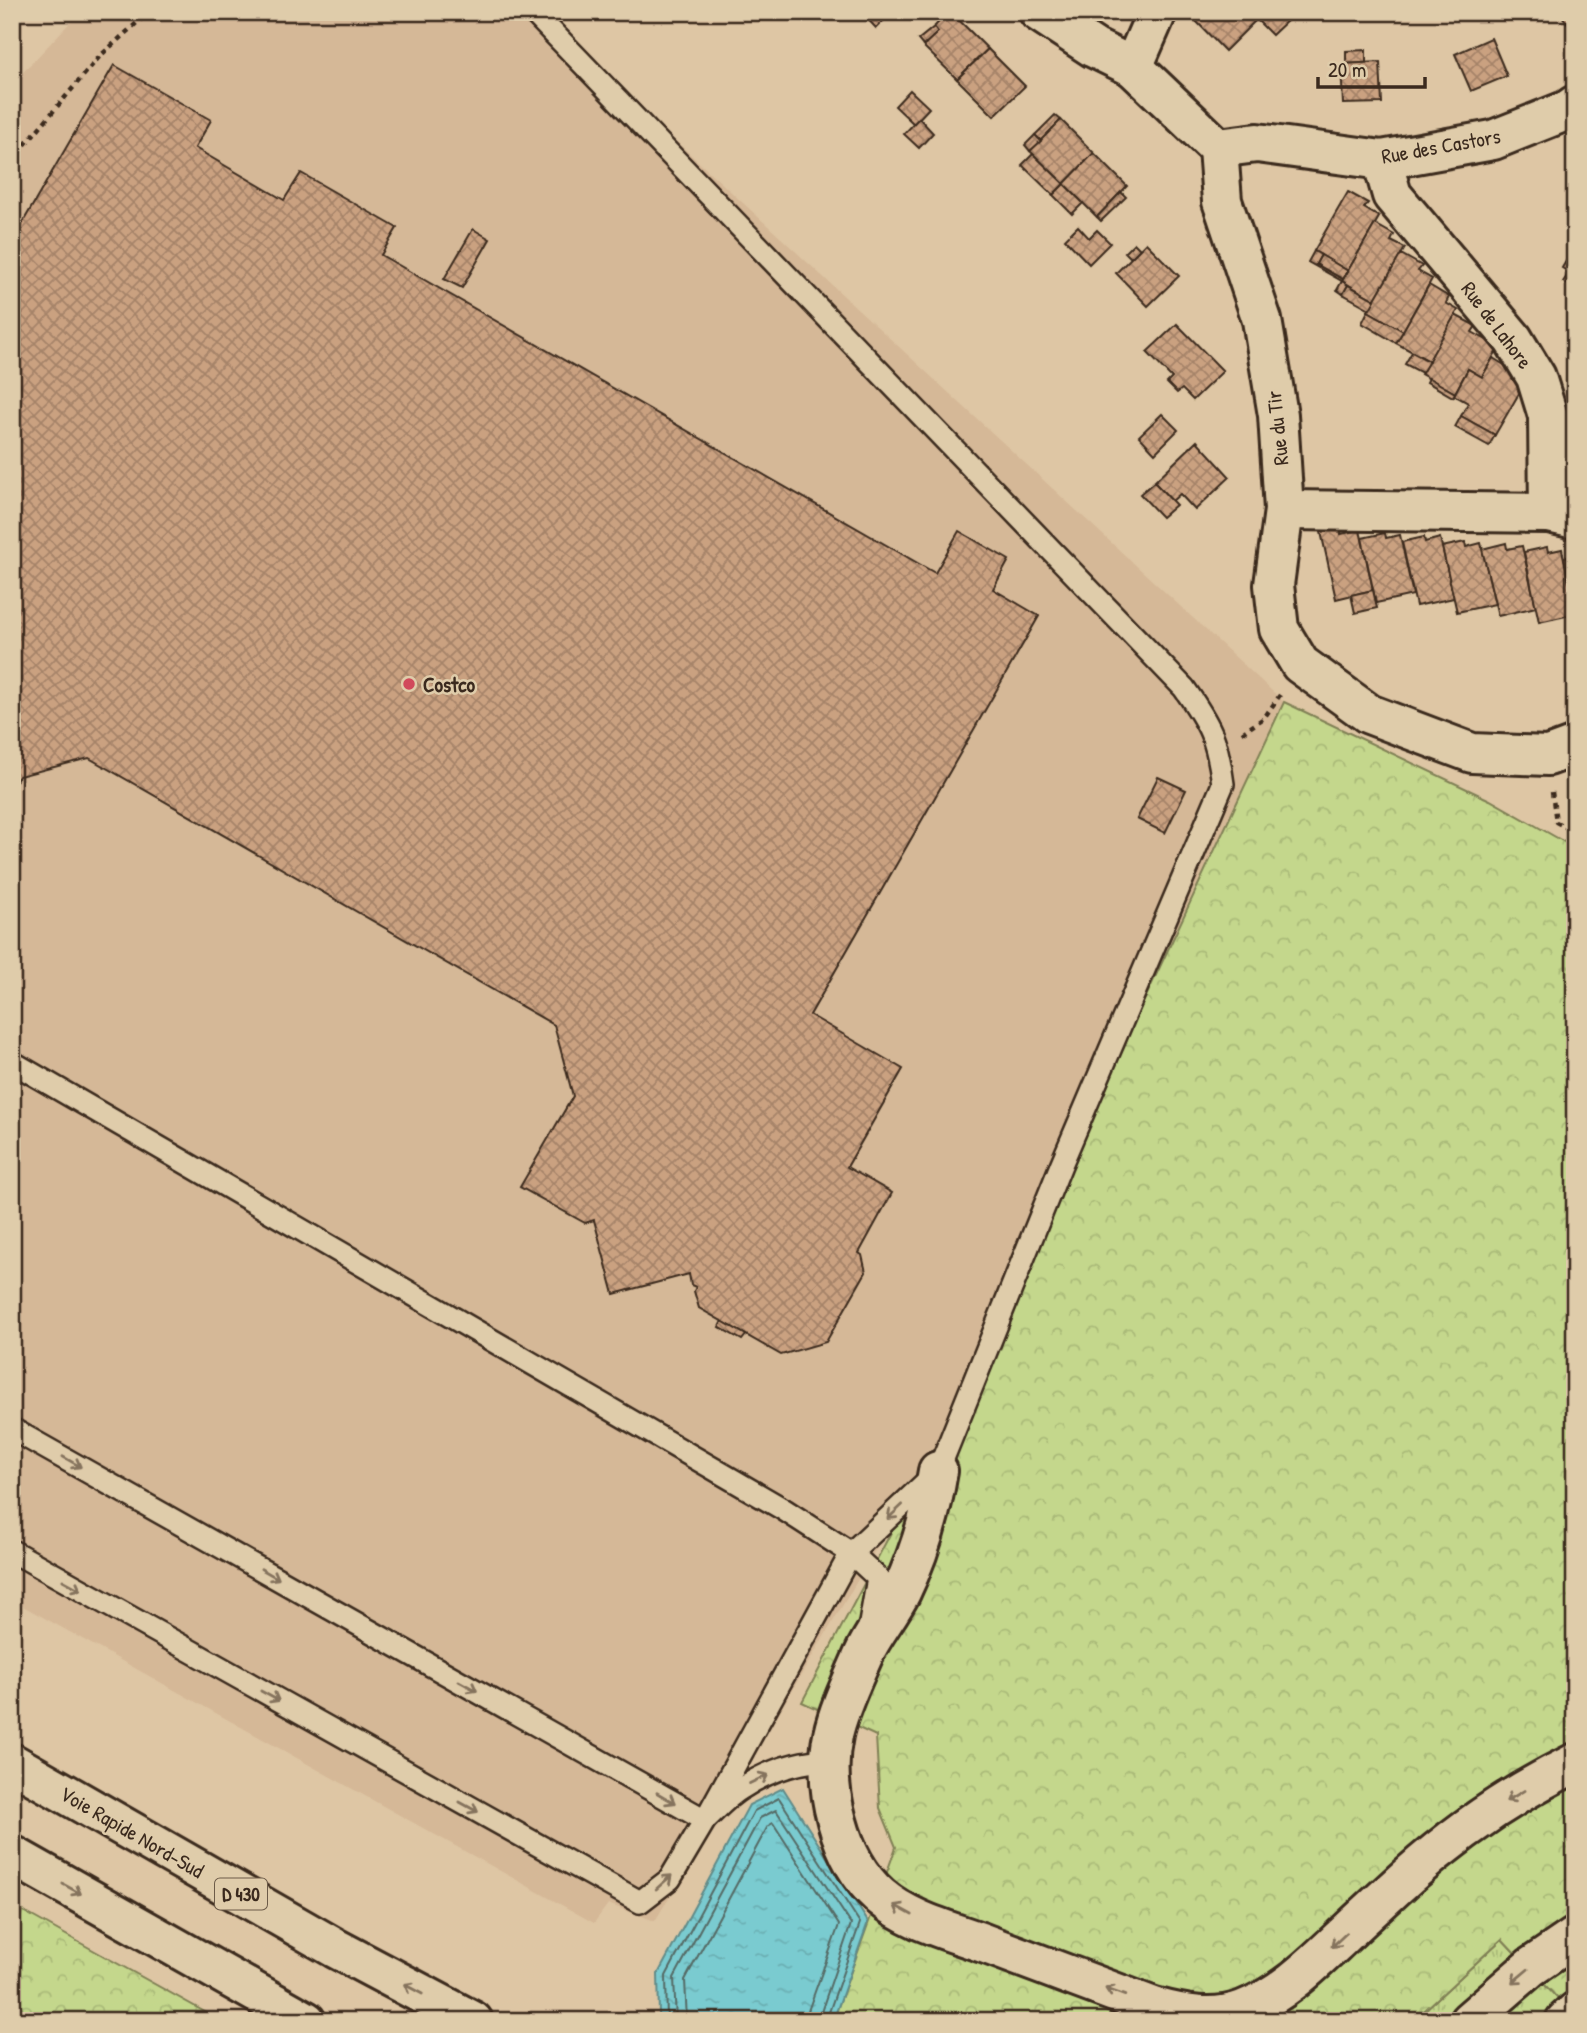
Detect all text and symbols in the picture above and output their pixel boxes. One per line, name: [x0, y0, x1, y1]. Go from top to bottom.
scale bar: [1318, 46, 1424, 90]
text: 20 m: [1328, 55, 1366, 84]
street label: Rue des Castors: [1379, 121, 1503, 171]
street label: Rue de Lahore: [1455, 275, 1539, 375]
street label: Rue du Tir: [1259, 389, 1295, 467]
place label: Costco: [423, 670, 475, 699]
marker: Costco: [401, 676, 417, 692]
one-way arrow: [61, 1455, 81, 1469]
one-way arrow: [886, 1504, 904, 1520]
one-way arrow: [259, 1567, 279, 1581]
one-way arrow: [61, 1578, 81, 1592]
one-way arrow: [457, 1679, 477, 1693]
one-way arrow: [260, 1689, 280, 1703]
one-way arrow: [748, 1772, 769, 1786]
street label: Voie Rapide Nord-Sud: [55, 1779, 209, 1885]
one-way arrow: [1505, 1789, 1525, 1803]
one-way arrow: [655, 1791, 675, 1805]
one-way arrow: [458, 1801, 479, 1814]
one-way arrow: [655, 1874, 673, 1890]
road number: D 430: [215, 1878, 267, 1910]
one-way arrow: [61, 1882, 81, 1896]
one-way arrow: [894, 1903, 914, 1917]
one-way arrow: [1331, 1931, 1348, 1948]
one-way arrow: [1511, 1969, 1529, 1984]
one-way arrow: [403, 1982, 423, 1996]
one-way arrow: [1105, 1985, 1127, 1998]

